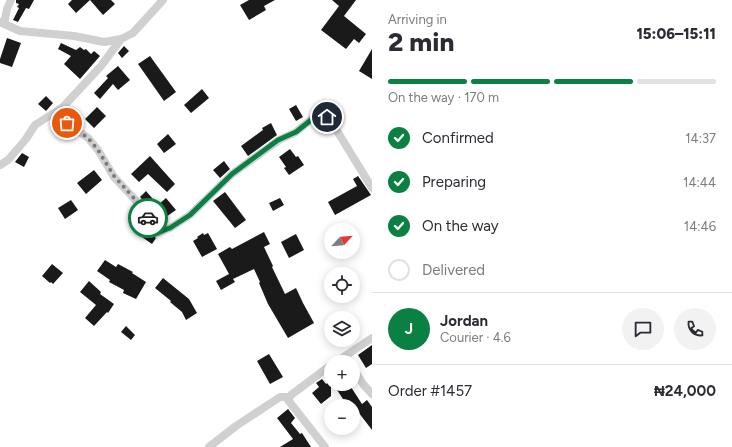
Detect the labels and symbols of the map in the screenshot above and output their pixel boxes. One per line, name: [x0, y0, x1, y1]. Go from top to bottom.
pin: [310, 100, 344, 134]
pin: [50, 106, 84, 140]
courier: [128, 198, 168, 238]
north arrow: [324, 223, 360, 259]

